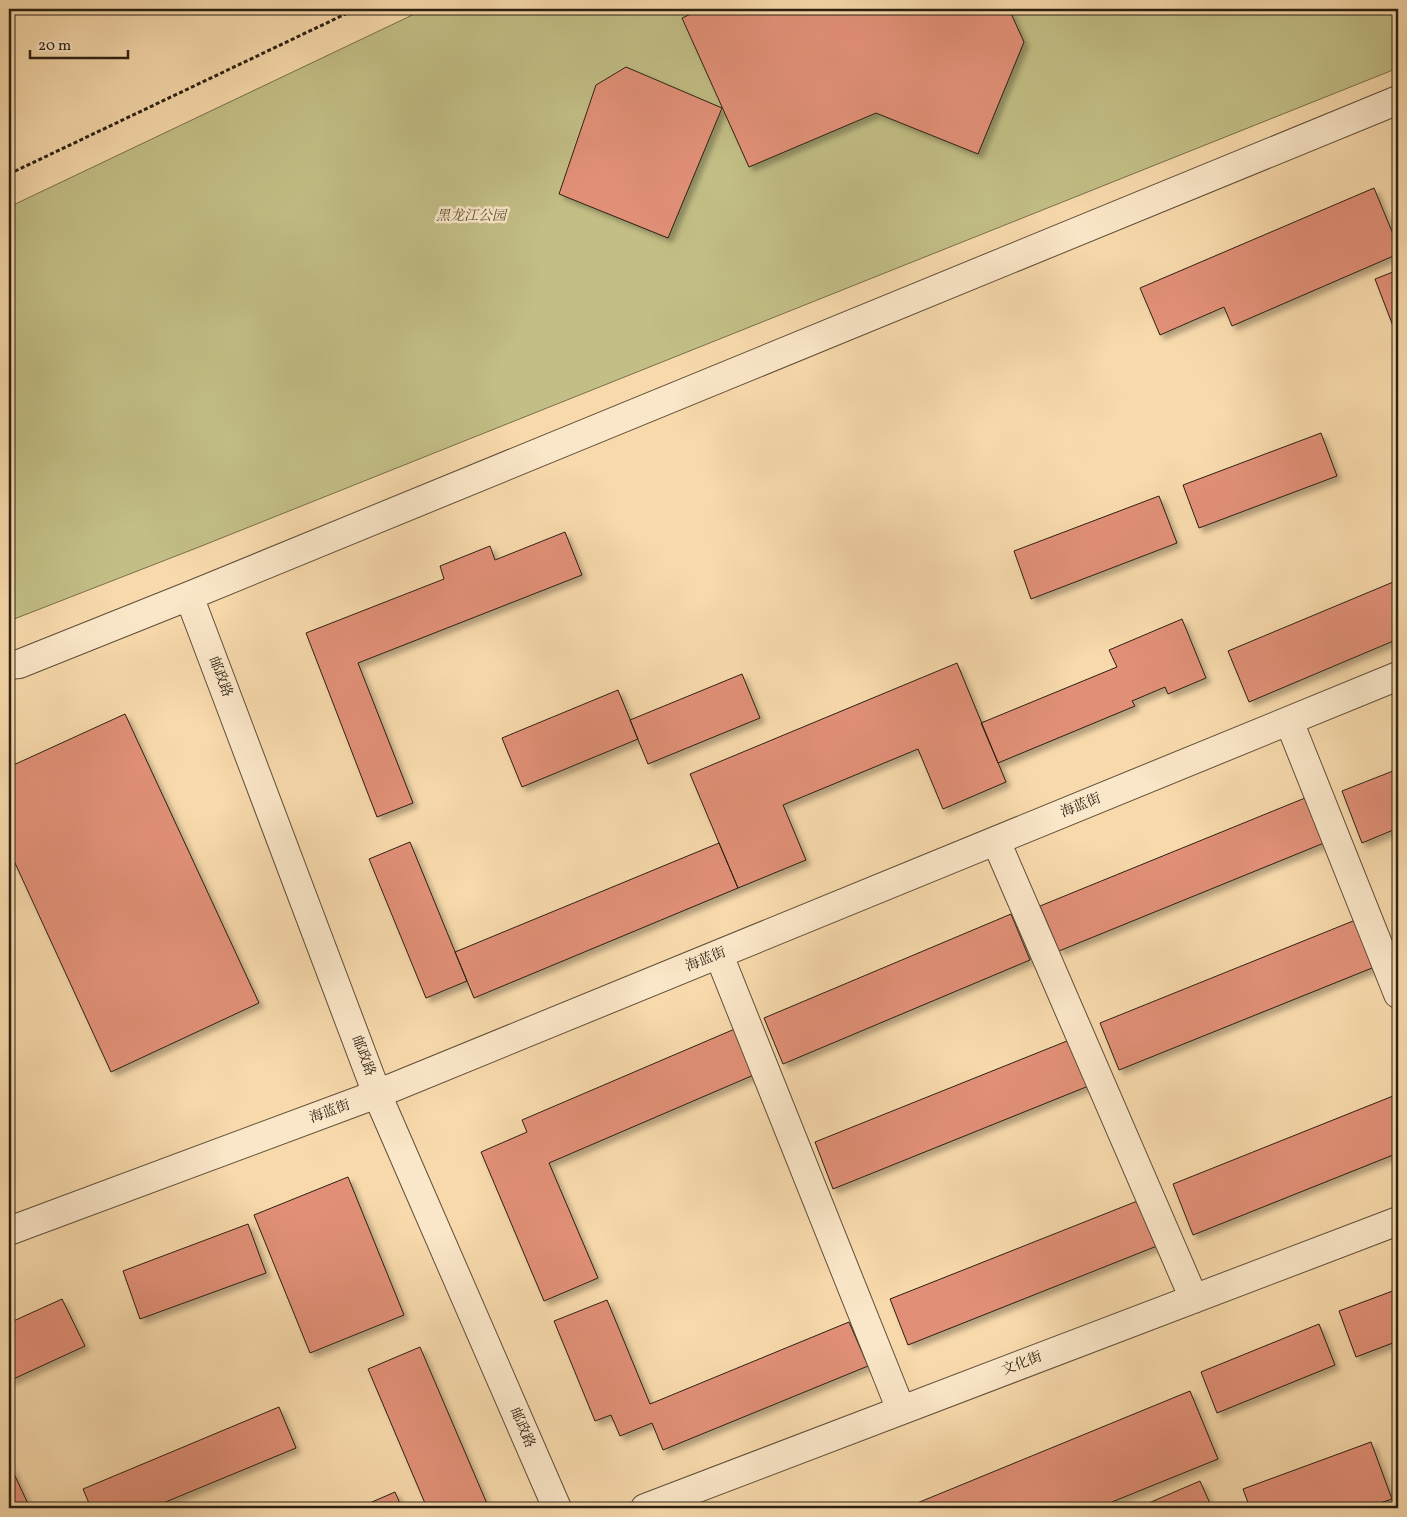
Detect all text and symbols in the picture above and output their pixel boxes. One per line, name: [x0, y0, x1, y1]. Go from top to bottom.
scale bar: [30, 28, 128, 60]
text: 20 m: [38, 36, 71, 57]
park label: 黑龙江公园: [436, 207, 508, 226]
street label: 邮政路: [204, 654, 236, 700]
street label: 海蓝街: [1058, 789, 1104, 823]
street label: 海蓝街: [683, 943, 729, 977]
street label: 邮政路: [347, 1033, 379, 1079]
street label: 海蓝街: [307, 1096, 353, 1128]
street label: 文化街: [999, 1348, 1045, 1380]
street label: 邮政路: [505, 1405, 539, 1451]

